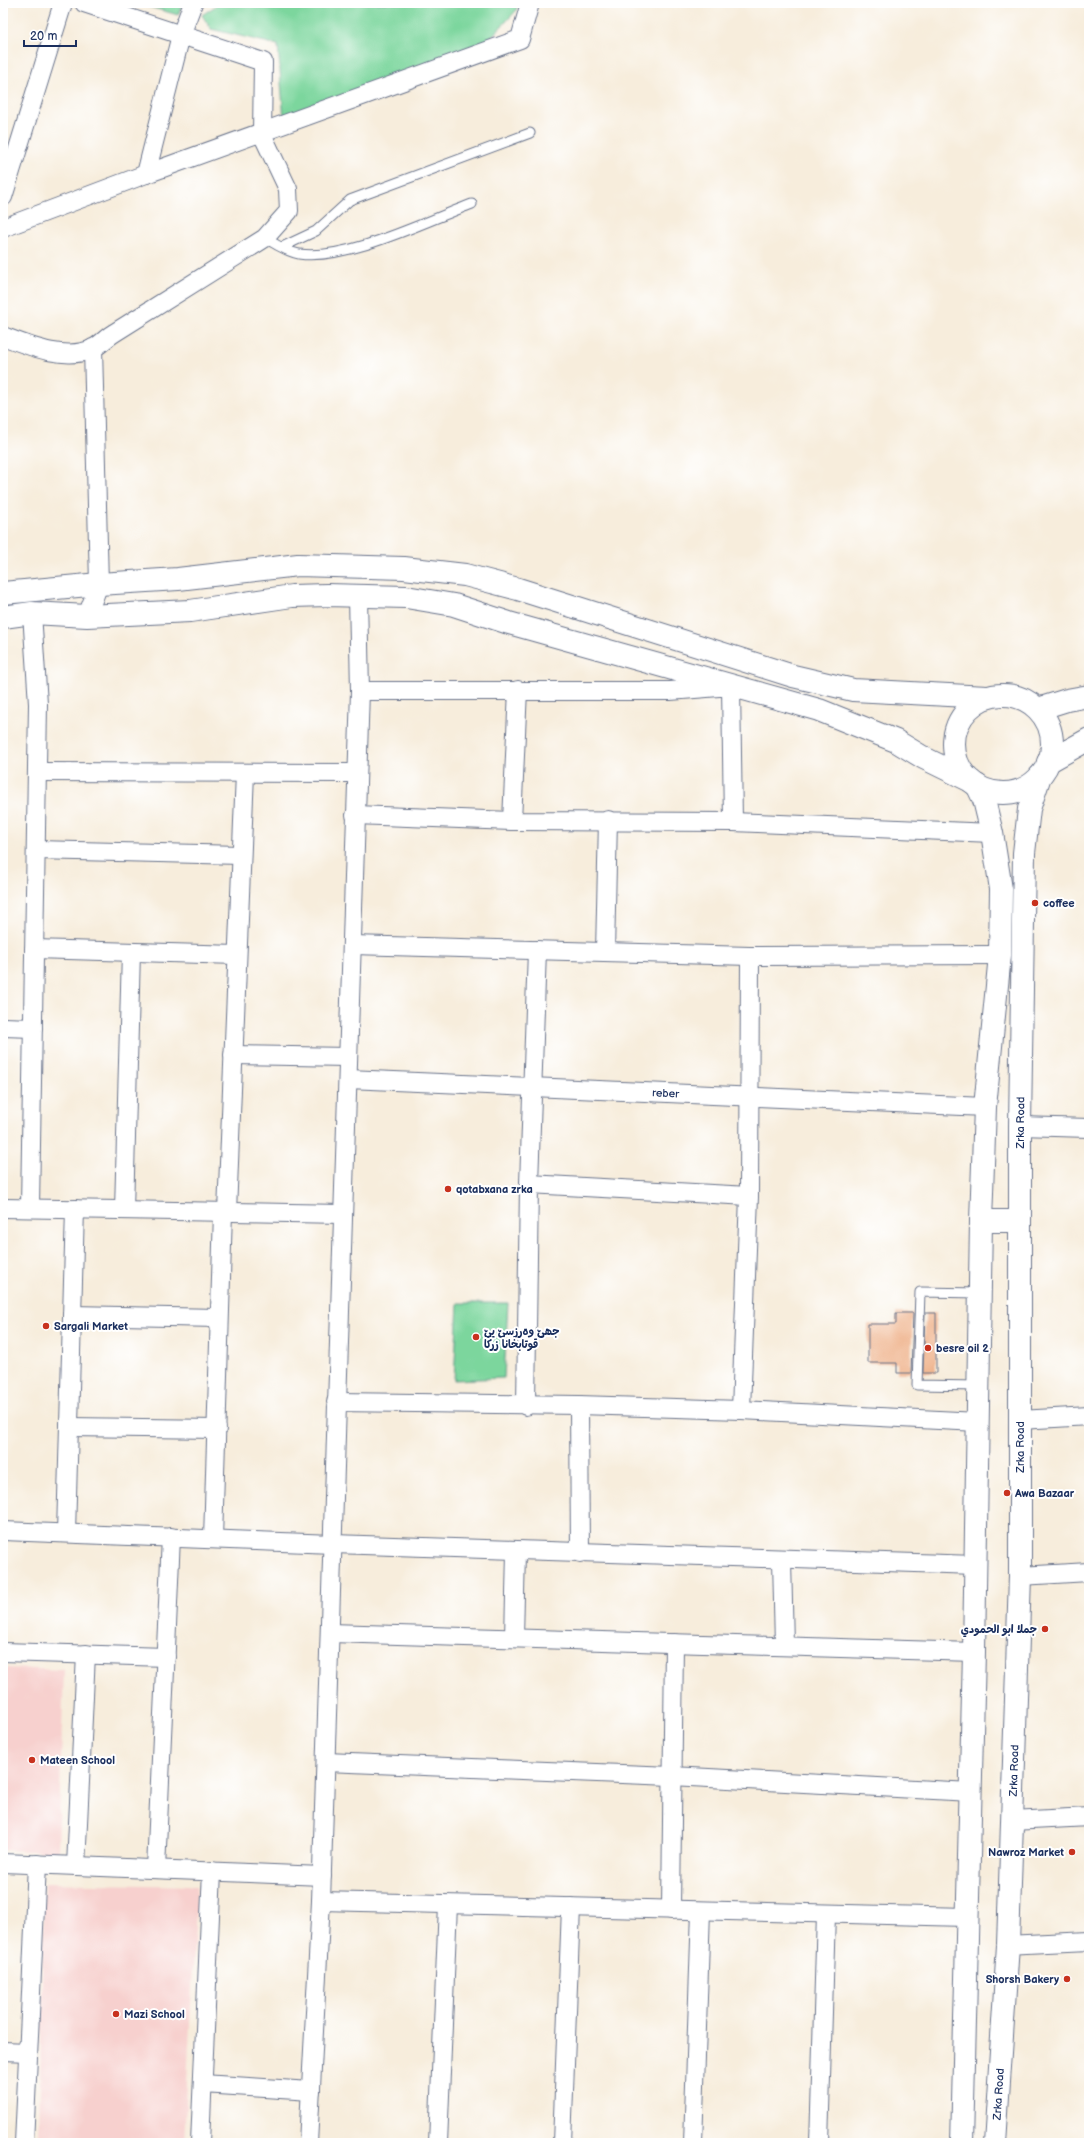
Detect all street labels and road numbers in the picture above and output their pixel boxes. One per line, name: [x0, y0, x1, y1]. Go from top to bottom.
street label: reber: [652, 1086, 680, 1101]
street label: Zrka Road: [1014, 1097, 1027, 1150]
street label: Zrka Road: [1014, 1421, 1027, 1474]
street label: Zrka Road: [1007, 1744, 1022, 1798]
street label: Zrka Road: [990, 2068, 1007, 2121]

